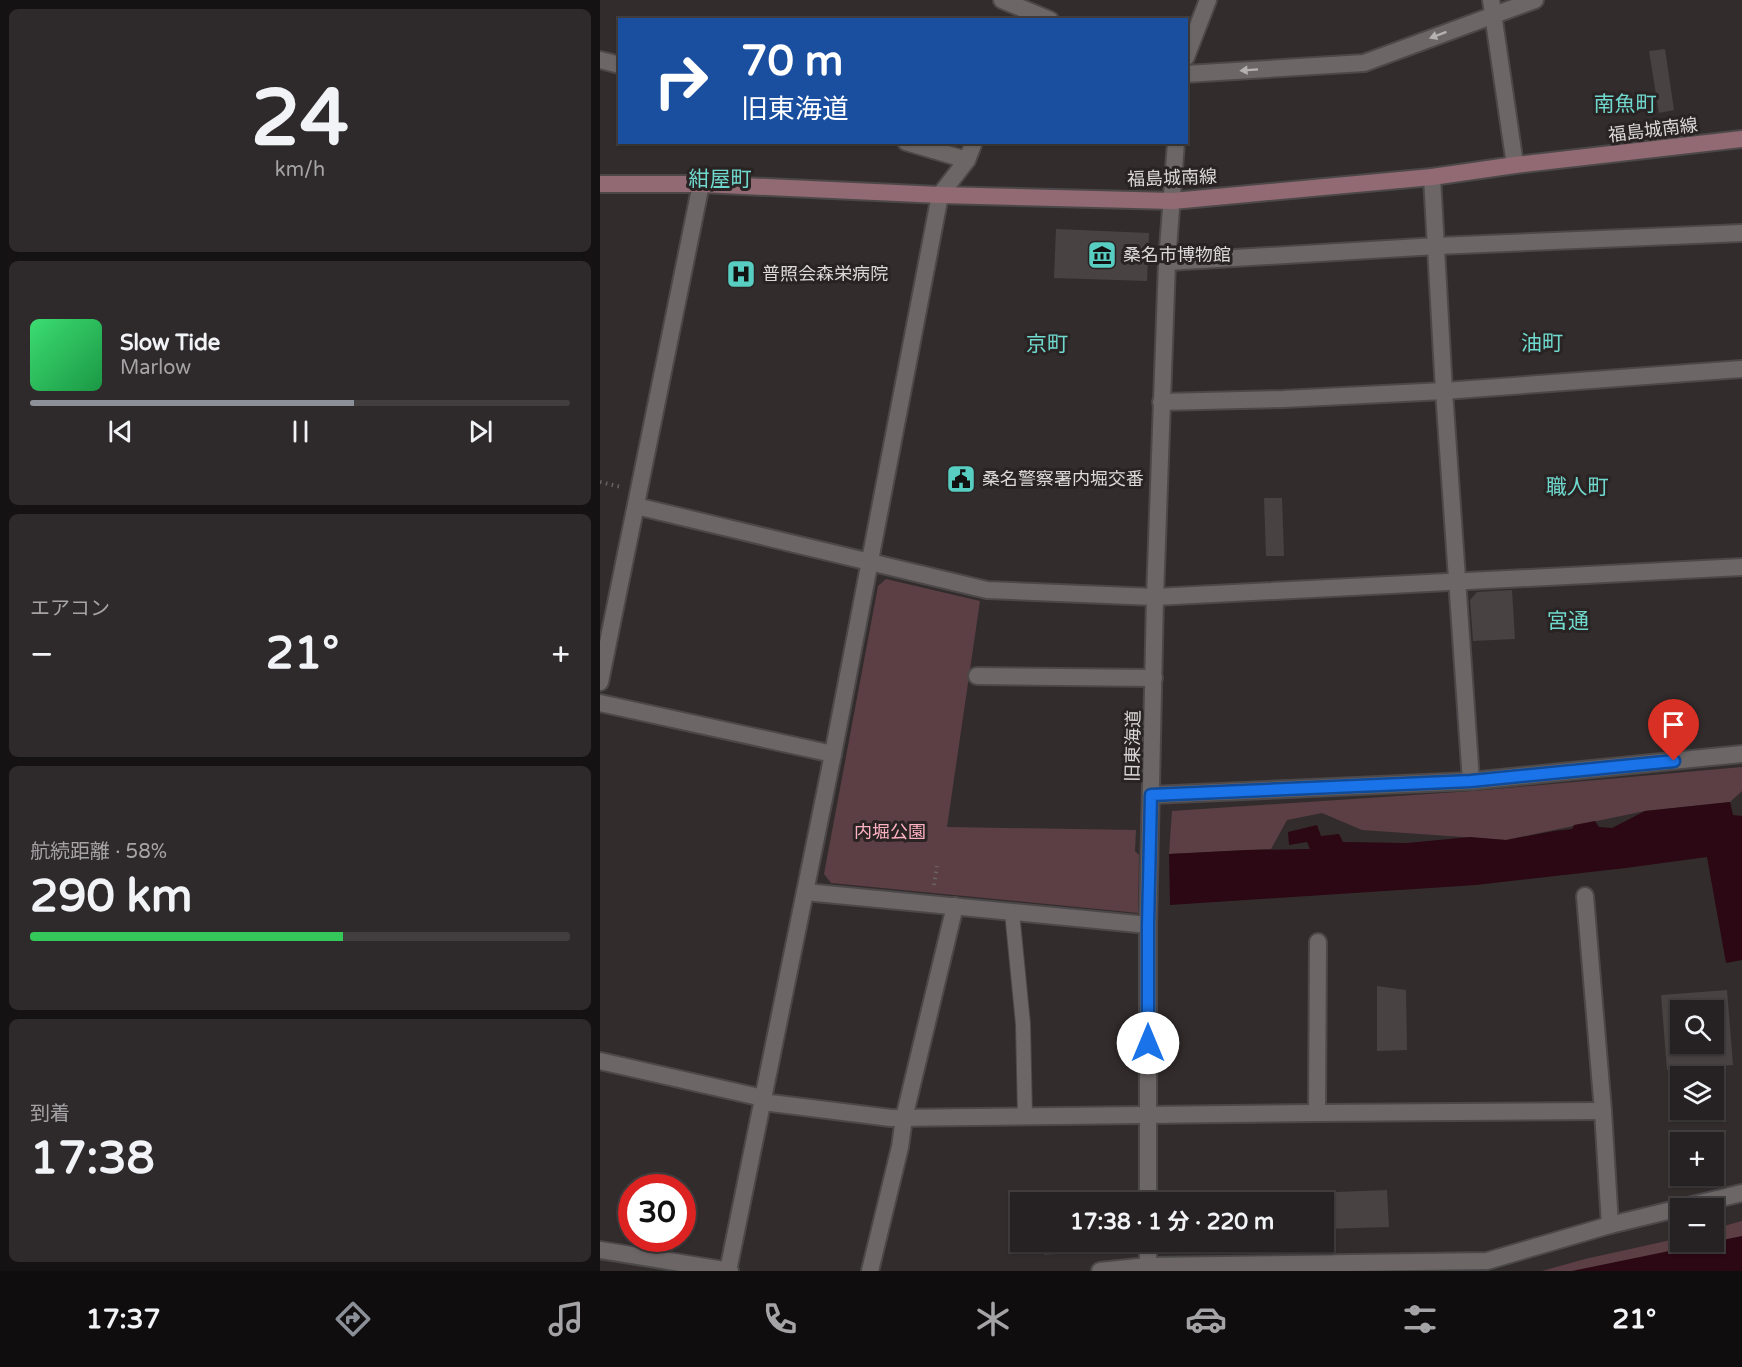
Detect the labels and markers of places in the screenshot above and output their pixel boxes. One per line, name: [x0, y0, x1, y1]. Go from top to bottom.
museum icon: 桑名市博物館: [1086, 239, 1118, 271]
place label: 桑名市博物館: [1123, 244, 1231, 266]
hospital icon: 普照会森栄病院: [725, 258, 757, 290]
place label: 普照会森栄病院: [762, 263, 888, 285]
public building icon: 桑名警察署内堀交番: [945, 463, 977, 495]
place label: 桑名警察署内堀交番: [982, 468, 1144, 490]
pin: [1648, 699, 1699, 761]

